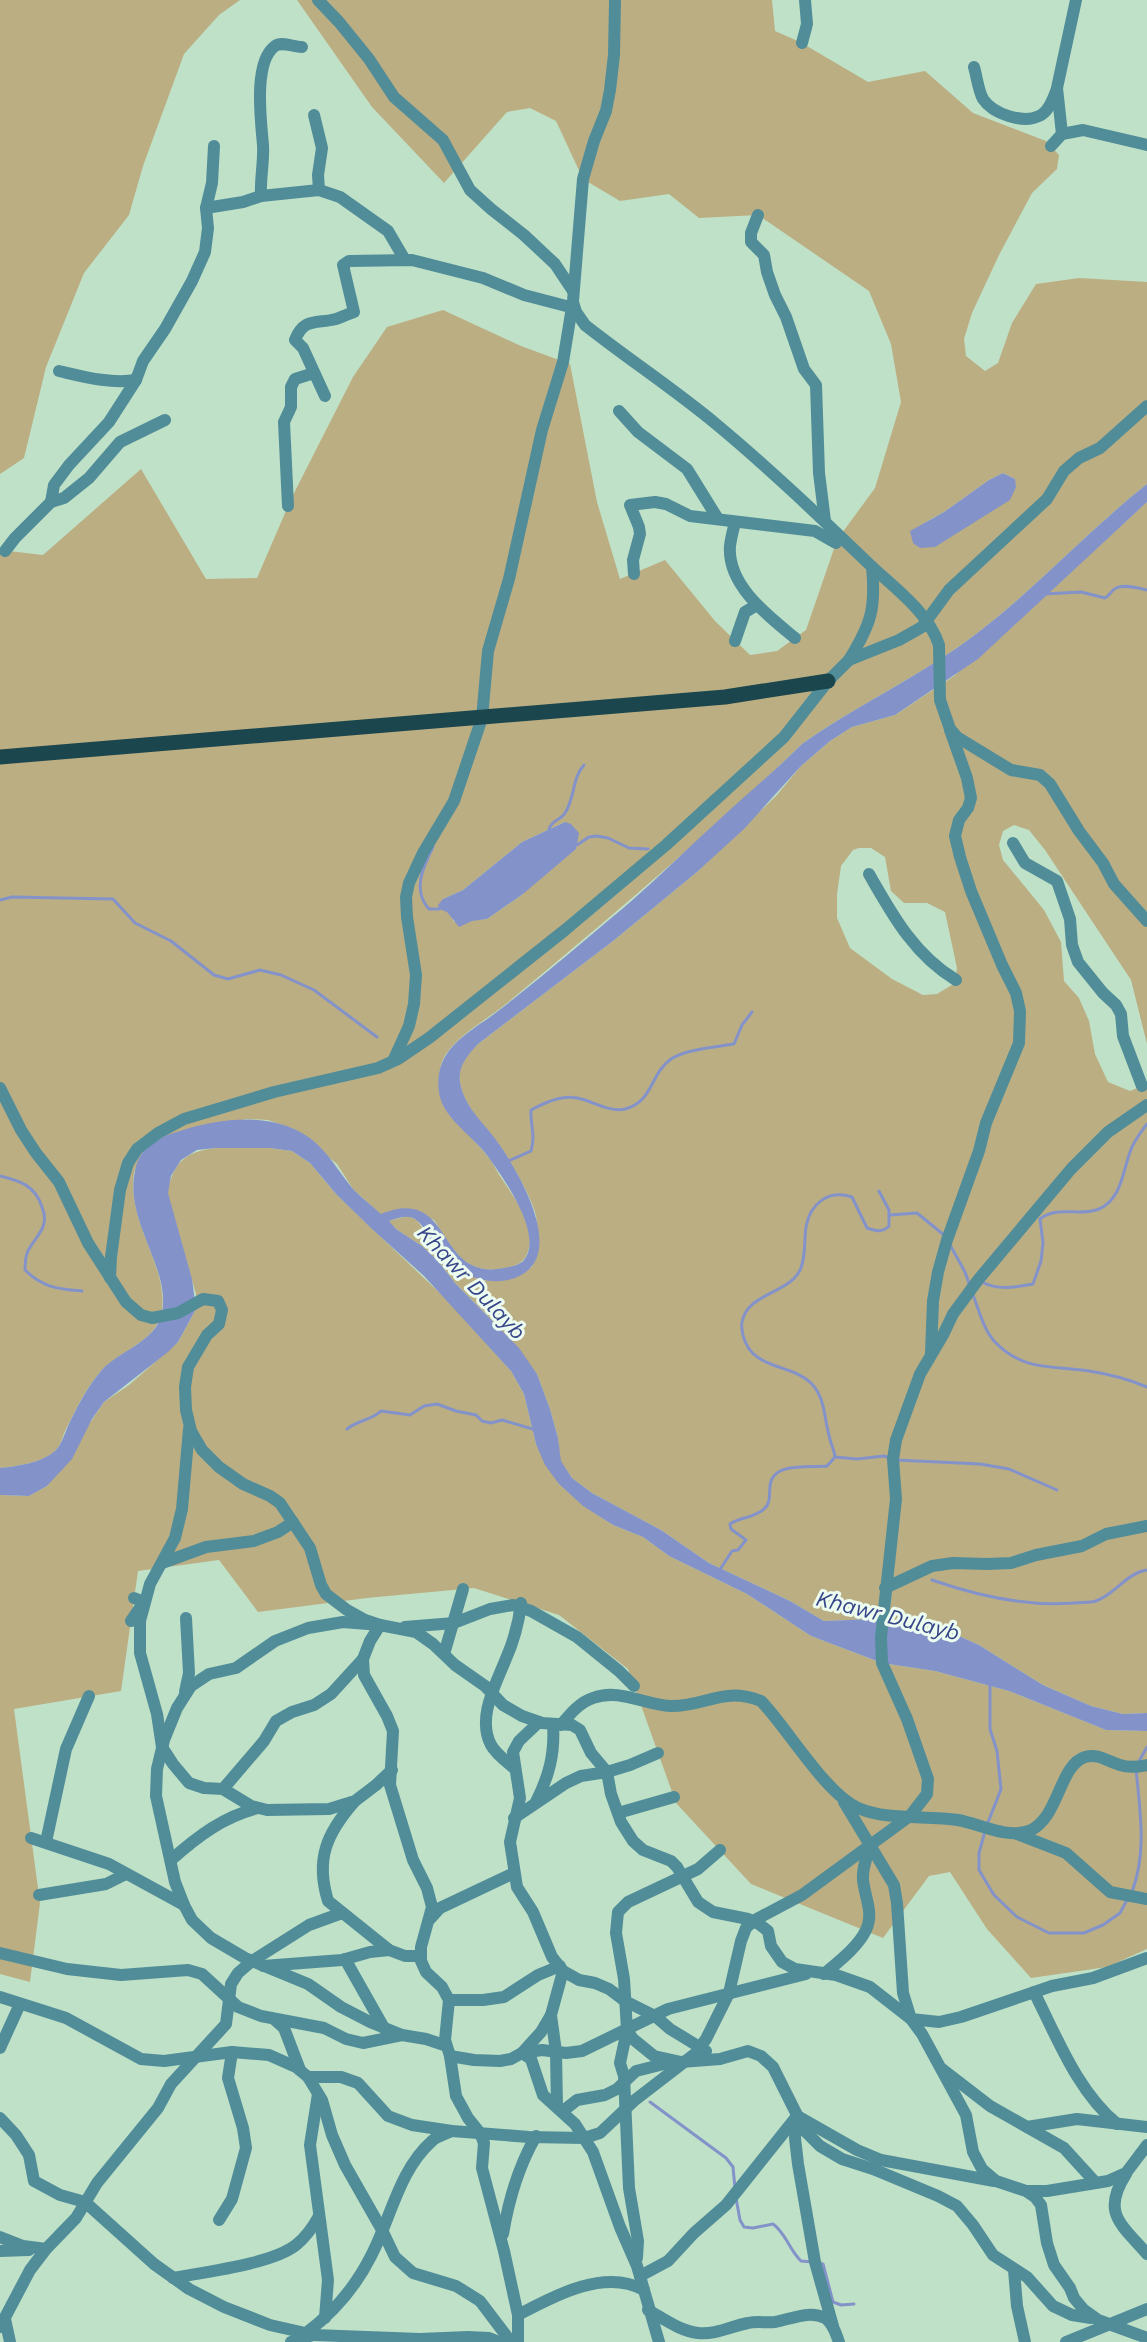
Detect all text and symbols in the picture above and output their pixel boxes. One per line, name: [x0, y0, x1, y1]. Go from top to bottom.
water label: Khawr Dulayb: [412, 1220, 531, 1345]
water label: Khawr Dulayb: [814, 1586, 962, 1645]

